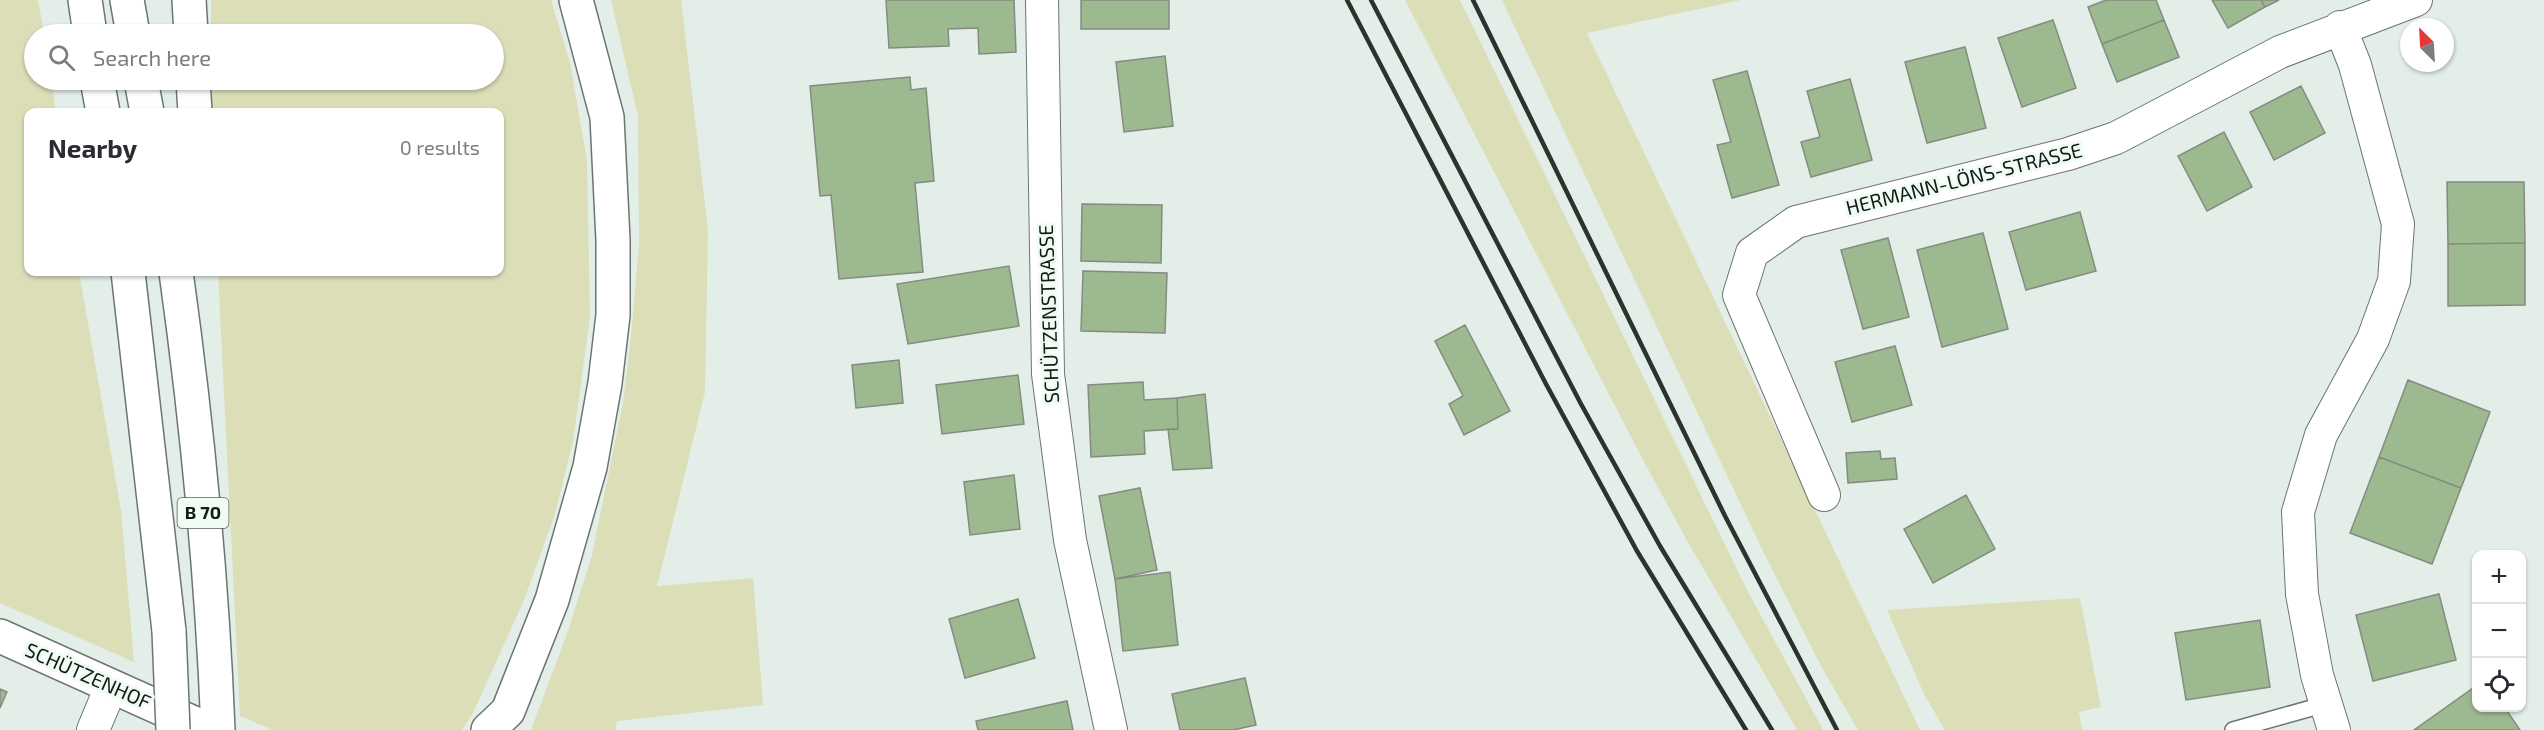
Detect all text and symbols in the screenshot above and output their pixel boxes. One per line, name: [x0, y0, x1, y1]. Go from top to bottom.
north arrow: [2400, 18, 2454, 72]
search box: [24, 24, 504, 90]
icon: search: [45, 41, 78, 74]
text: Search here: [93, 44, 211, 70]
text: Nearby: [48, 132, 137, 163]
text: 0 results: [400, 135, 480, 159]
street label: HERMANN-LÖNS-STRASSE: [1843, 137, 2084, 219]
street label: SCHÜTZENSTRASSE: [1033, 224, 1063, 404]
road number: B 70: [178, 498, 228, 528]
map controls: [2472, 550, 2526, 712]
button: +: [2472, 550, 2526, 604]
button: −: [2472, 604, 2526, 658]
street label: SCHÜTZENHOF: [22, 637, 155, 714]
button: locate: [2472, 658, 2526, 712]

